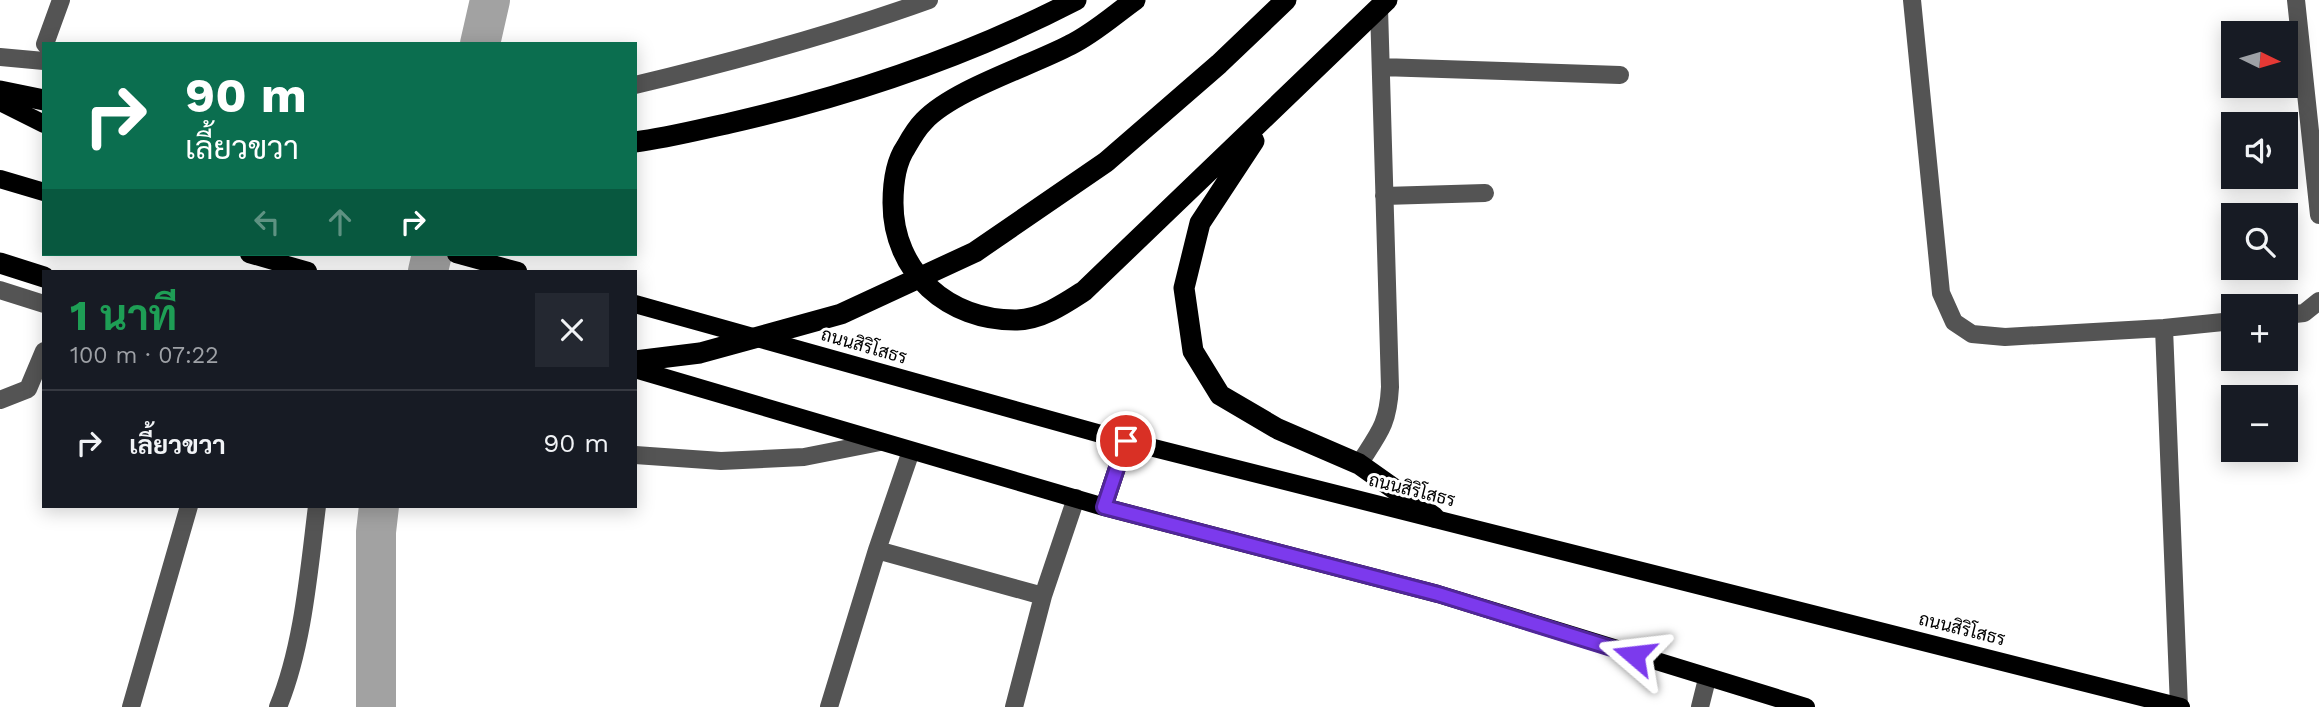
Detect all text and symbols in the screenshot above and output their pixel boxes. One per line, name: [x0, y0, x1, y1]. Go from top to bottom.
north arrow: [2221, 21, 2298, 98]
map controls: [2221, 21, 2298, 462]
text: 90 m: [185, 66, 307, 124]
icon: right: [70, 70, 161, 161]
button: sound: [2221, 112, 2298, 189]
text: เลี้ยวขวา: [185, 129, 299, 167]
icon: left: [248, 203, 286, 241]
icon: ahead: [321, 203, 359, 241]
icon: right: [394, 203, 432, 241]
button: search: [2221, 203, 2298, 280]
text: 1 นาที: [70, 291, 177, 340]
button: close: [535, 293, 609, 367]
button: +: [2221, 294, 2298, 371]
street label: ถนนสิริโสธร: [819, 321, 910, 368]
text: 100 m · 07:22: [70, 342, 219, 369]
button: −: [2221, 385, 2298, 462]
pin: [1096, 411, 1156, 471]
icon: arrive: [1107, 422, 1145, 460]
icon: right: [70, 424, 108, 462]
text: 90 m: [543, 428, 609, 458]
text: เลี้ยวขวา: [129, 430, 226, 460]
street label: ถนนสิริโสธร: [1367, 467, 1458, 510]
street label: ถนนสิริโสธร: [1917, 606, 2008, 649]
position arrow: [1597, 618, 1671, 692]

